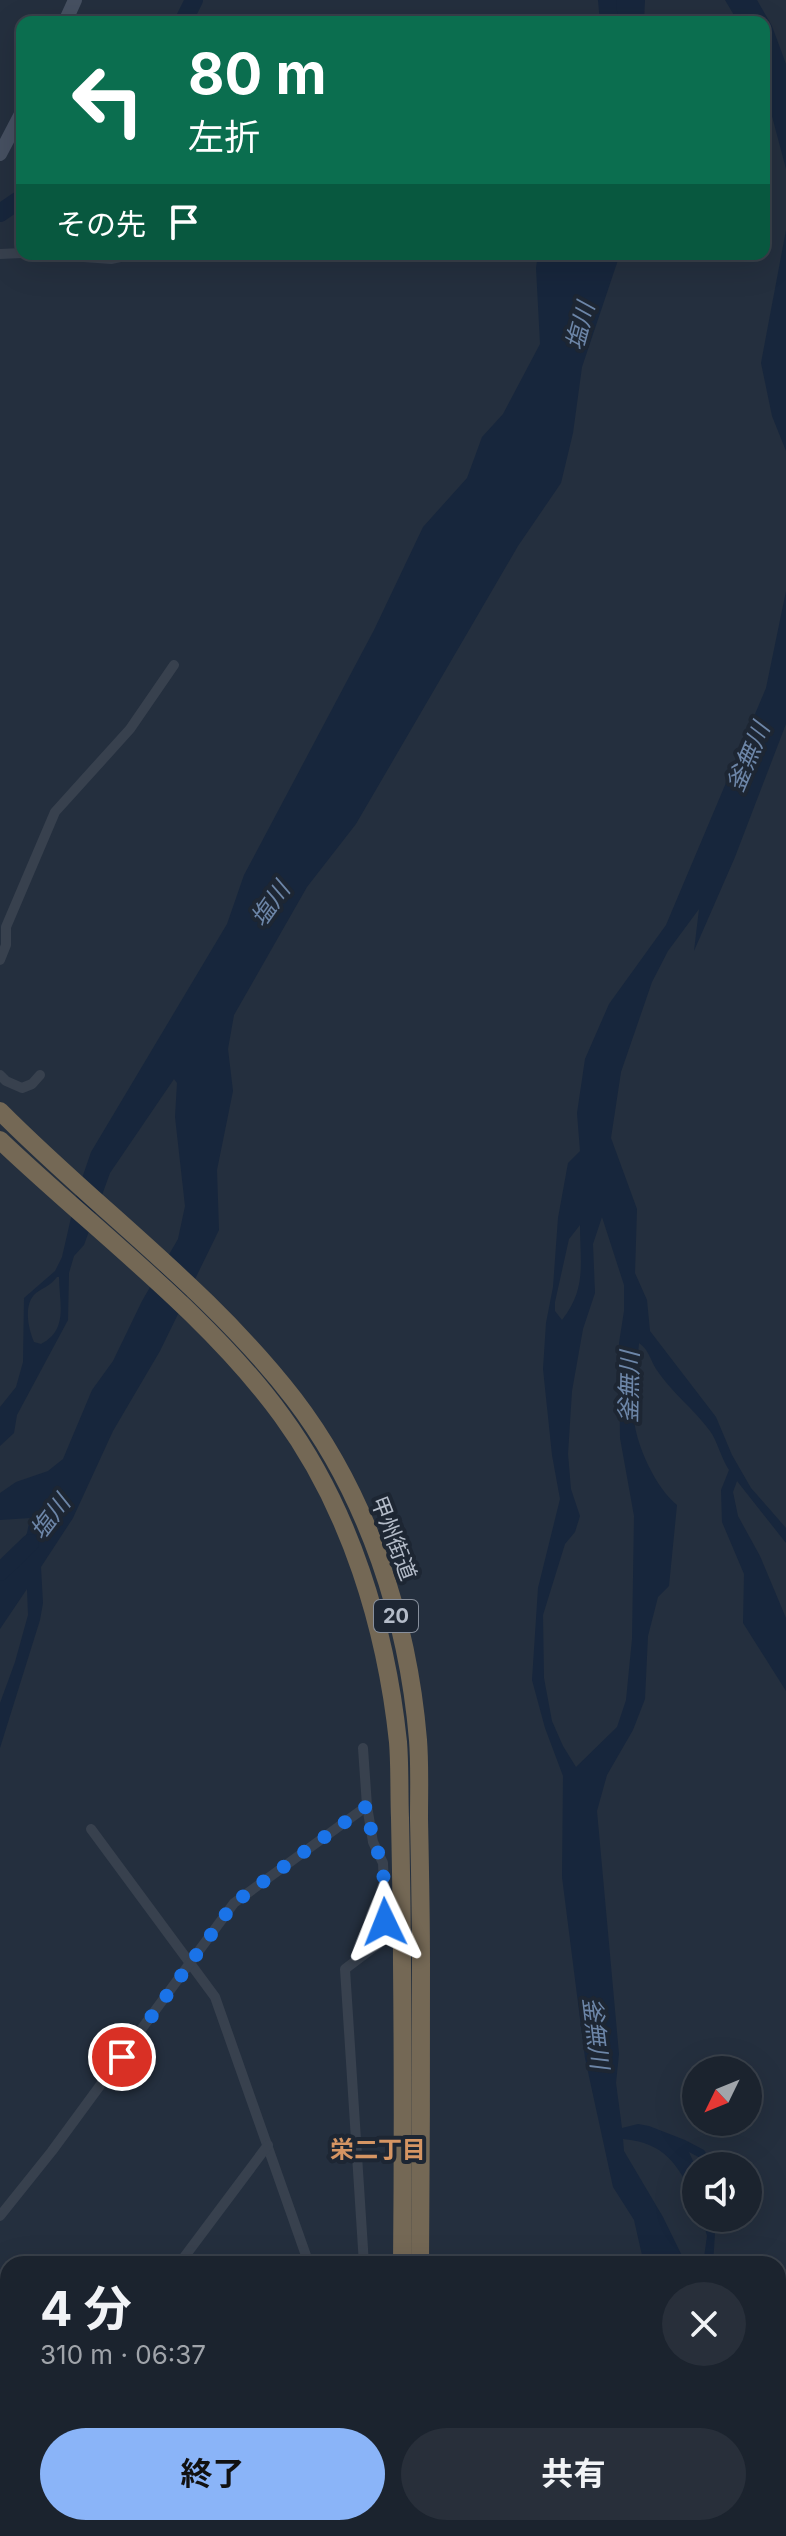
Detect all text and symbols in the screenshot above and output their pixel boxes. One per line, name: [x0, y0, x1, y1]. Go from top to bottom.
text: 80 m: [188, 40, 327, 108]
icon: left: [56, 48, 160, 152]
text: 左折: [188, 115, 260, 159]
icon: arrive: [162, 200, 206, 244]
text: その先: [56, 206, 146, 242]
water label: 塩川: [560, 296, 601, 353]
water label: 釜無川: [721, 715, 777, 796]
water label: 塩川: [244, 874, 297, 932]
water label: 釜無川: [614, 1348, 644, 1423]
water label: 塩川: [24, 1487, 78, 1545]
street label: 甲州街道: [366, 1492, 422, 1584]
road number: 20: [374, 1600, 418, 1632]
position arrow: [343, 1880, 427, 1964]
water label: 釜無川: [577, 1996, 615, 2073]
pin: [88, 2023, 156, 2091]
icon: arrive: [100, 2035, 144, 2079]
north arrow: [682, 2056, 762, 2136]
map controls: [682, 2056, 762, 2232]
district label: 栄二丁目: [330, 2135, 426, 2164]
button: sound: [682, 2152, 762, 2232]
text: 4 分: [40, 2279, 132, 2338]
button: close: [662, 2282, 746, 2366]
text: 310 m · 06:37: [40, 2339, 206, 2370]
button: 終了: [40, 2428, 385, 2520]
button: 共有: [401, 2428, 746, 2520]

